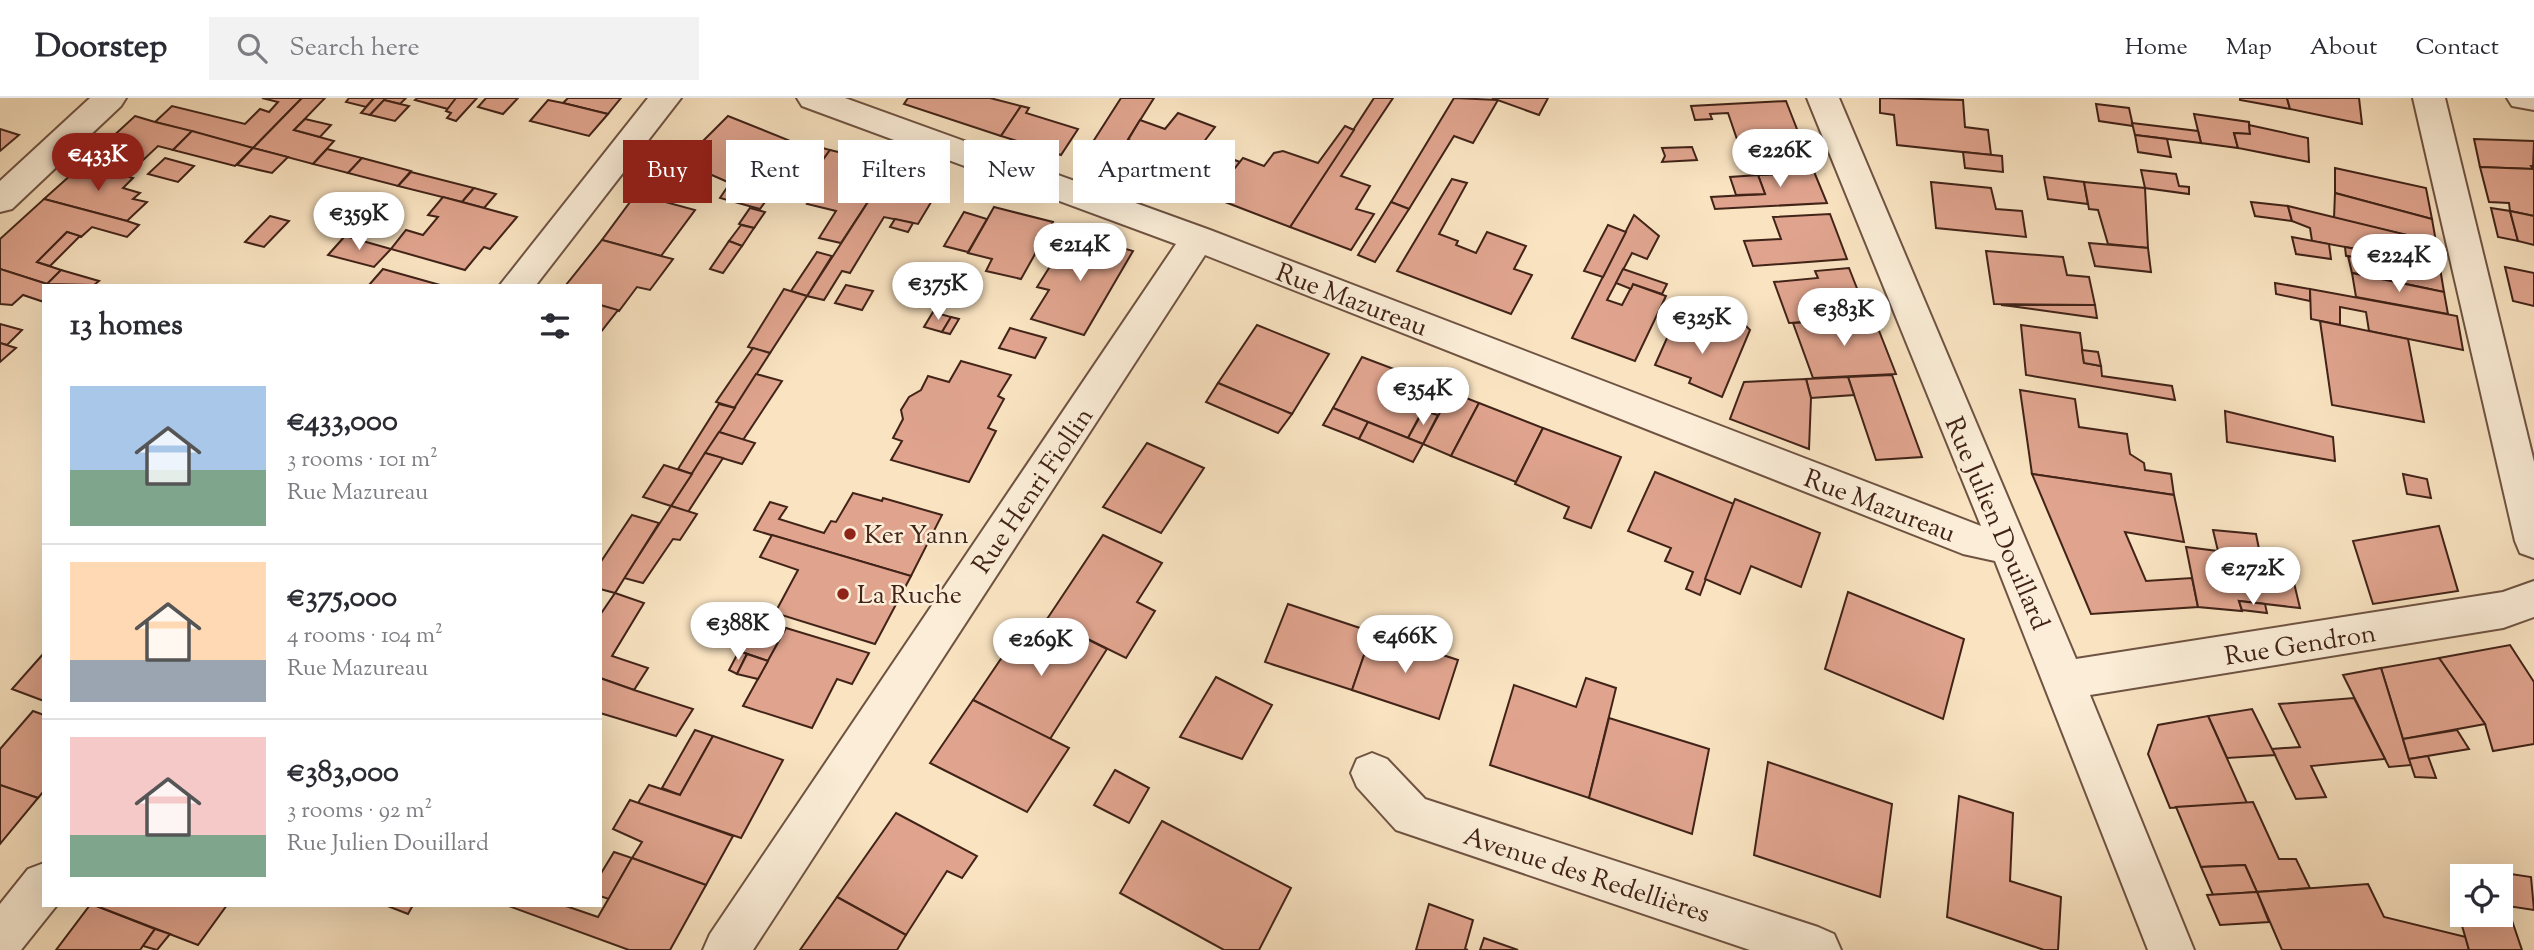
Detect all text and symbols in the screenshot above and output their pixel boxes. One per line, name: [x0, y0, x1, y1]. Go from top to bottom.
search box: [209, 17, 699, 80]
text: Doorstep: [35, 24, 167, 72]
icon: search: [233, 29, 271, 67]
text: Search here: [289, 30, 420, 67]
text: Home: [2125, 31, 2188, 65]
text: Map: [2226, 31, 2272, 65]
text: About: [2310, 31, 2377, 65]
text: Contact: [2415, 31, 2499, 65]
pin: €226K: [1731, 130, 1829, 189]
pin: €433K: [49, 134, 147, 193]
text: €226K: [1748, 135, 1812, 168]
text: €433K: [68, 139, 128, 172]
chip: Buy: [623, 140, 712, 203]
chip: Rent: [726, 140, 824, 203]
chip: Filters: [838, 140, 950, 203]
chip: New: [964, 140, 1059, 203]
chip: Apartment: [1073, 140, 1235, 203]
pin: €359K: [310, 192, 408, 252]
text: €359K: [329, 198, 389, 231]
pin: €214K: [1031, 223, 1129, 283]
text: €214K: [1050, 229, 1110, 262]
pin: €224K: [2350, 234, 2448, 294]
text: €224K: [2367, 240, 2431, 273]
street label: Rue Mazureau: [1270, 255, 1432, 347]
pin: €375K: [889, 262, 987, 322]
text: €375K: [908, 268, 968, 301]
pin: €383K: [1795, 288, 1893, 348]
text: €383K: [1814, 294, 1874, 327]
pin: €325K: [1653, 296, 1751, 356]
text: €325K: [1673, 302, 1731, 335]
text: 13 homes: [70, 305, 183, 348]
icon: filters: [536, 307, 574, 345]
pin: €354K: [1374, 368, 1472, 427]
text: €354K: [1393, 373, 1453, 406]
text: €433,000: [287, 401, 398, 444]
street label: Rue Henri Fiollin: [965, 401, 1104, 582]
street label: Rue Julien Douillard: [1934, 412, 2057, 637]
icon: home: [126, 414, 210, 498]
text: 3 rooms · 101 m²: [287, 444, 438, 477]
street label: Rue Mazureau: [1798, 461, 1960, 553]
text: Rue Mazureau: [287, 477, 428, 510]
place label: Ker Yann: [864, 518, 969, 555]
marker: Ker Yann: [842, 526, 858, 542]
pin: €272K: [2204, 547, 2302, 607]
text: €272K: [2221, 553, 2285, 586]
text: €375,000: [287, 577, 397, 620]
place label: La Ruche: [857, 578, 962, 615]
marker: La Ruche: [835, 586, 851, 602]
icon: home: [126, 590, 210, 674]
pin: €388K: [689, 602, 787, 662]
text: €388K: [706, 608, 770, 641]
pin: €466K: [1356, 616, 1454, 675]
street label: Rue Gendron: [2222, 616, 2379, 677]
pin: €269K: [992, 618, 1090, 678]
text: 4 rooms · 104 m²: [287, 620, 443, 653]
text: €466K: [1373, 621, 1437, 654]
text: €269K: [1009, 624, 1073, 657]
text: Rue Mazureau: [287, 653, 428, 686]
text: €383,000: [287, 752, 399, 795]
icon: home: [126, 765, 210, 849]
text: 3 rooms · 92 m²: [287, 795, 432, 828]
street label: Avenue des Redellières: [1458, 819, 1714, 934]
text: Rue Julien Douillard: [287, 828, 489, 861]
map controls: [2450, 864, 2513, 927]
button: locate: [2450, 864, 2513, 927]

